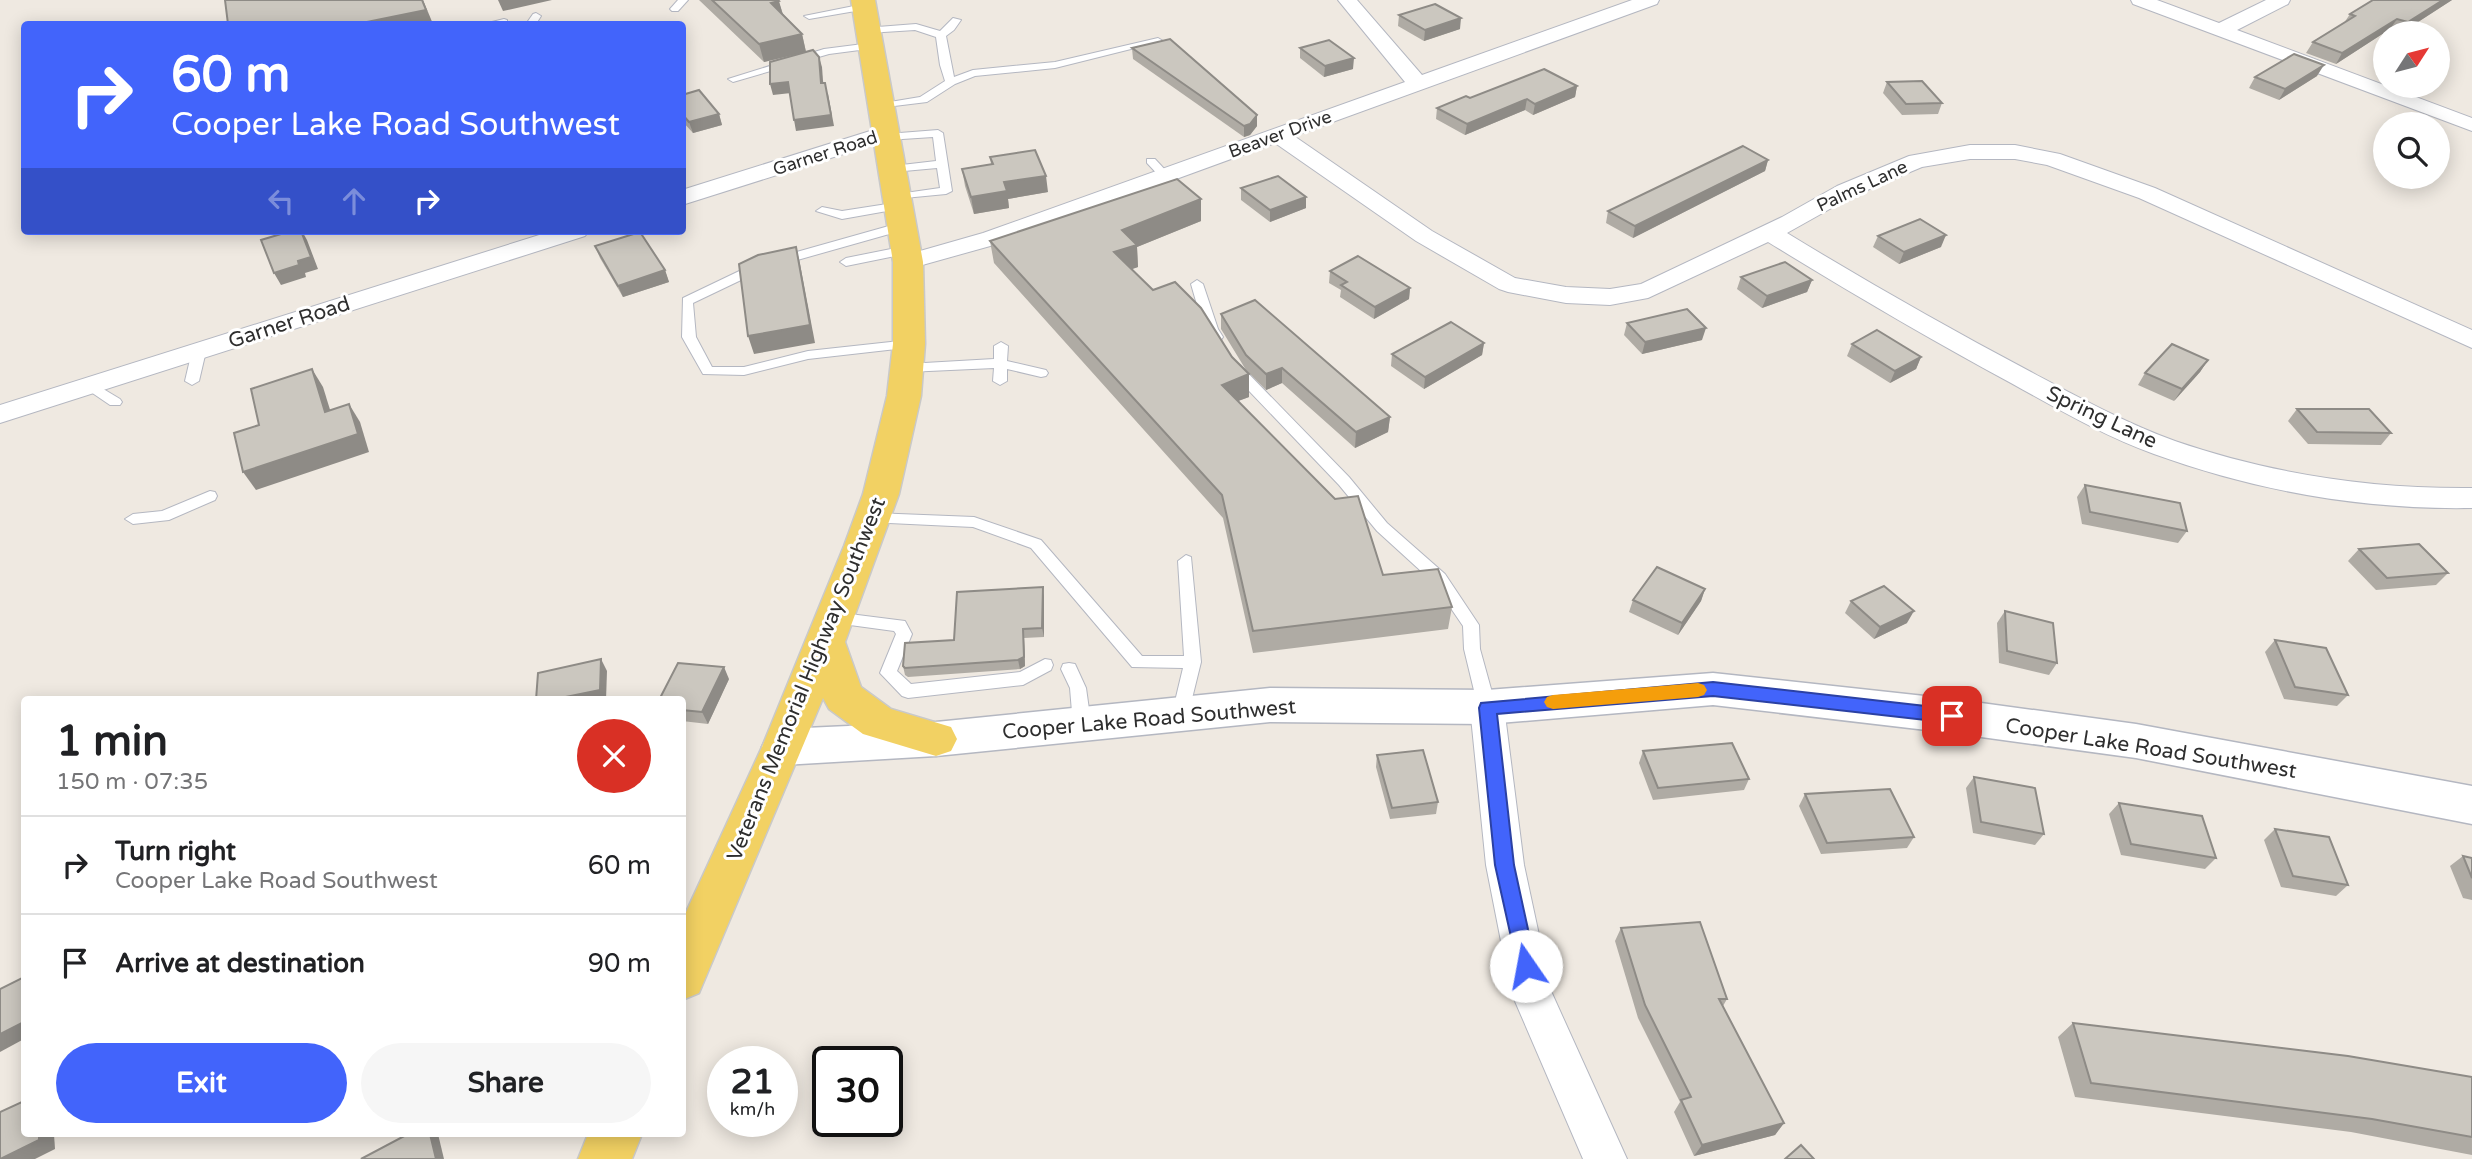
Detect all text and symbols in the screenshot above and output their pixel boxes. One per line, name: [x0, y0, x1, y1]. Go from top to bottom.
north arrow: [2373, 21, 2450, 98]
map controls: [2373, 21, 2450, 189]
text: 60 m: [171, 46, 290, 105]
icon: right: [56, 49, 147, 140]
street label: Beaver Drive: [1225, 105, 1335, 163]
text: Cooper Lake Road Southwest: [171, 106, 620, 144]
button: search: [2373, 112, 2450, 189]
street label: Garner Road: [770, 126, 880, 180]
street label: Palms Lane: [1813, 155, 1911, 217]
icon: left: [262, 182, 300, 220]
icon: ahead: [335, 182, 373, 220]
icon: right: [408, 182, 446, 220]
street label: Garner Road: [225, 291, 353, 354]
street label: Spring Lane: [2042, 381, 2161, 454]
street label: Veterans Memorial Highway Southwest: [722, 494, 891, 865]
pin: [1922, 686, 1982, 746]
street label: Cooper Lake Road Southwest: [1001, 694, 1297, 745]
icon: arrive: [1933, 697, 1971, 735]
street label: Cooper Lake Road Southwest: [2003, 713, 2298, 784]
text: 1 min: [56, 716, 168, 767]
button: close: [577, 719, 651, 793]
text: 150 m · 07:35: [56, 768, 208, 796]
text: Turn right: [115, 836, 236, 867]
icon: right: [56, 846, 94, 884]
text: 60 m: [588, 850, 651, 881]
text: Cooper Lake Road Southwest: [115, 867, 438, 895]
position arrow: [1489, 929, 1563, 1003]
icon: arrive: [56, 944, 94, 982]
text: Arrive at destination: [115, 948, 365, 979]
text: 90 m: [588, 948, 651, 979]
button: Exit: [56, 1043, 347, 1123]
button: Share: [361, 1043, 651, 1123]
speed limit sign: 30: [812, 1046, 903, 1137]
text: 21: [731, 1061, 774, 1103]
text: km/h: [730, 1098, 775, 1120]

